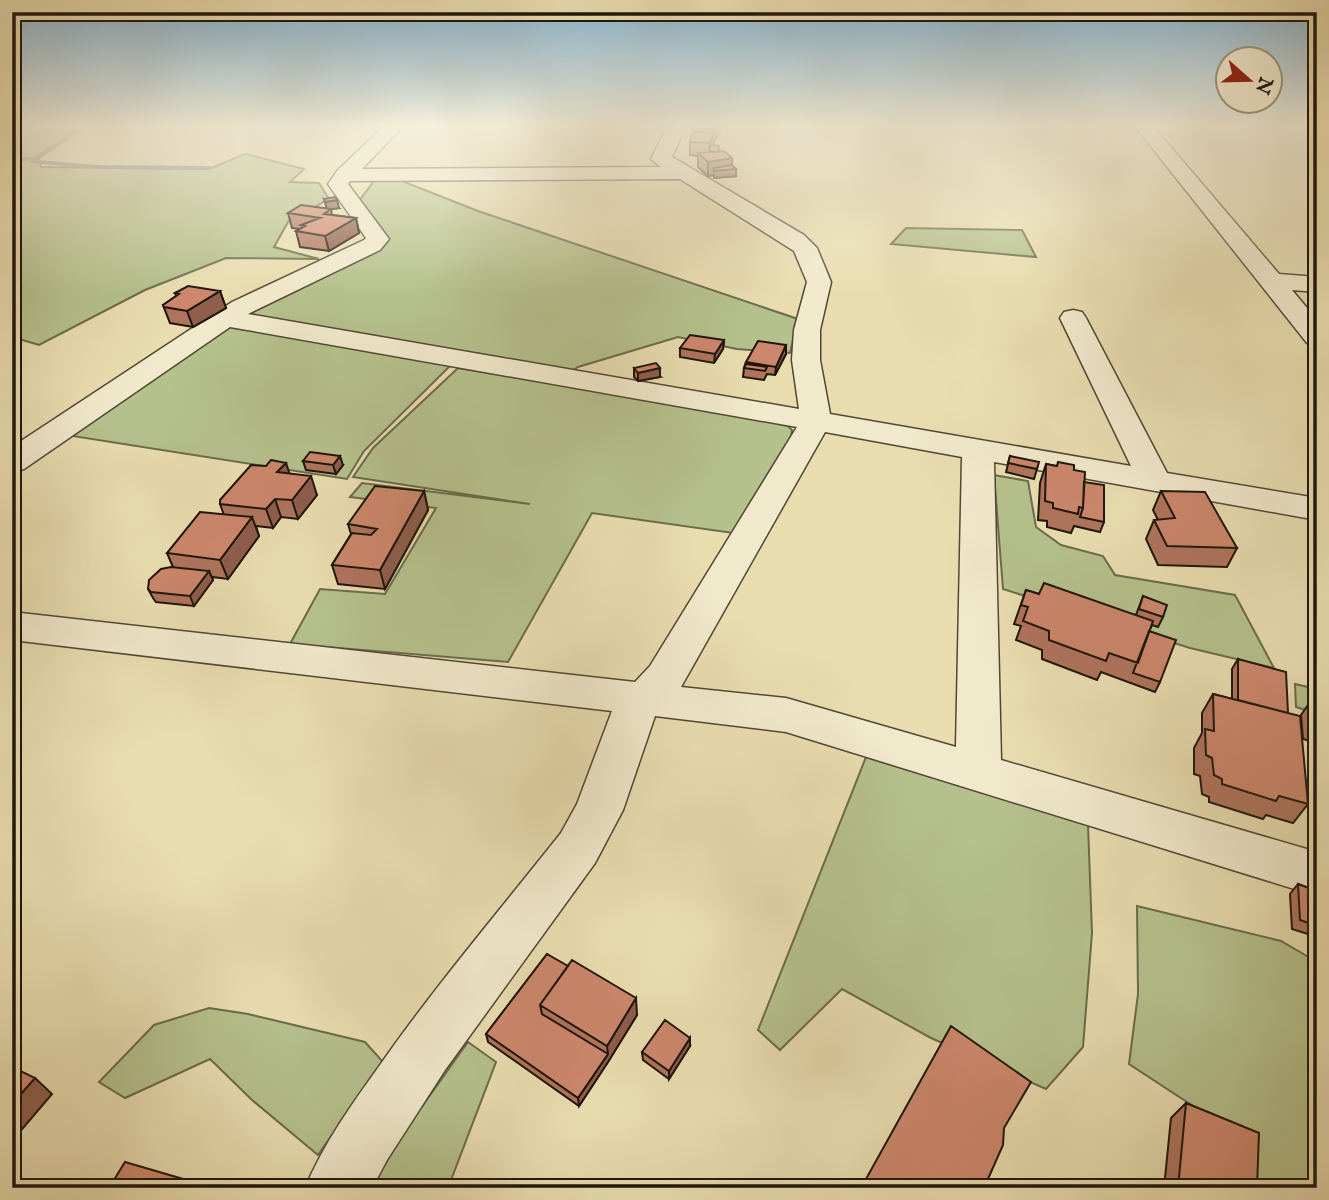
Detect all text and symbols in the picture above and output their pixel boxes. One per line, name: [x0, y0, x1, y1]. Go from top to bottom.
north arrow: [1214, 46, 1284, 116]
text: N: [1249, 72, 1278, 97]

